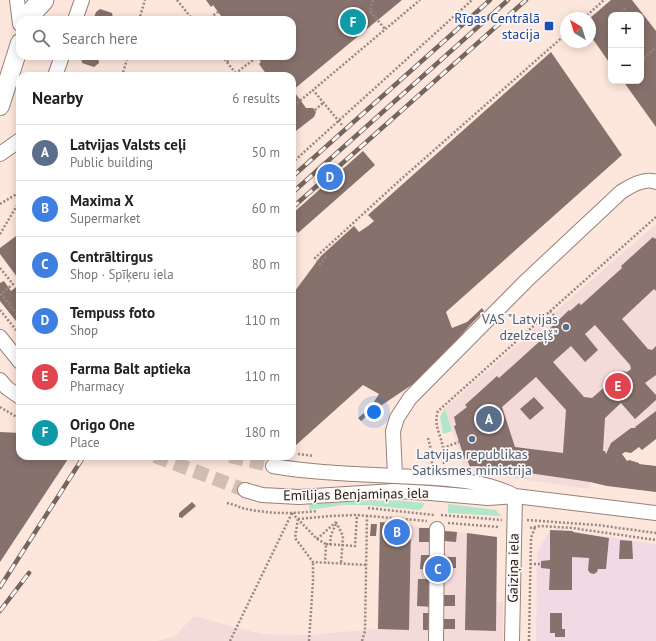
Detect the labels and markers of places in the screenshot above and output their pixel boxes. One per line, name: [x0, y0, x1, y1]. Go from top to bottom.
pin: F: [340, 7, 366, 37]
place label: Rīgas Centrālā stacija: [454, 9, 540, 43]
marker: Rīgas Centrālā stacija: [543, 20, 555, 32]
pin: D: [317, 162, 343, 192]
place label: VAS "Latvijas dzelzceļš": [481, 310, 558, 344]
marker: VAS "Latvijas dzelzceļš": [561, 322, 571, 332]
pin: E: [605, 371, 631, 401]
pin: A: [476, 404, 502, 434]
marker: Latvijas republikas Satiksmes ministrija: [467, 434, 477, 444]
place label: Latvijas republikas Satiksmes ministrija: [412, 445, 532, 479]
pin: B: [384, 517, 410, 547]
pin: C: [425, 554, 451, 584]

